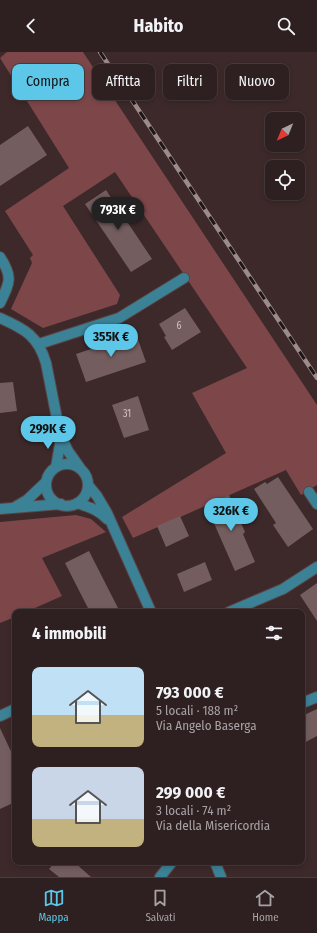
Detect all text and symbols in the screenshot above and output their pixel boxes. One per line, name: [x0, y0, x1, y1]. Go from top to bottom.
icon: back: [20, 15, 42, 37]
text: Habito: [134, 15, 183, 37]
icon: search: [275, 15, 297, 37]
chip: Compra: [12, 64, 84, 100]
chip: Affitta: [92, 64, 155, 100]
chip: Filtri: [163, 64, 217, 100]
chip: Nuovo: [225, 64, 289, 100]
north arrow: [265, 112, 305, 152]
map controls: [265, 112, 305, 200]
button: locate: [265, 160, 305, 200]
pin: 793K €: [85, 197, 151, 231]
text: 793K €: [100, 202, 136, 217]
house number: 6: [177, 320, 182, 332]
pin: 355K €: [78, 324, 144, 358]
text: 355K €: [93, 329, 129, 344]
house number: 31: [123, 408, 131, 420]
pin: 299K €: [15, 416, 81, 450]
text: 299K €: [30, 421, 66, 436]
pin: 326K €: [198, 498, 264, 532]
text: 326K €: [213, 503, 249, 518]
icon: filters: [263, 622, 285, 644]
text: 4 immobili: [32, 623, 106, 644]
text: 793 000 €: [156, 682, 224, 703]
icon: home: [64, 683, 112, 731]
text: 5 locali · 188 m²: [156, 703, 238, 718]
text: Via Angelo Baserga: [156, 718, 257, 733]
text: 299 000 €: [156, 782, 225, 803]
icon: home: [64, 783, 112, 831]
text: 3 locali · 74 m²: [156, 803, 231, 818]
text: Via della Misericordia: [156, 818, 270, 833]
tab: Mappa: [38, 887, 69, 924]
tab: Salvati: [145, 887, 175, 924]
tab: Home: [252, 887, 279, 924]

